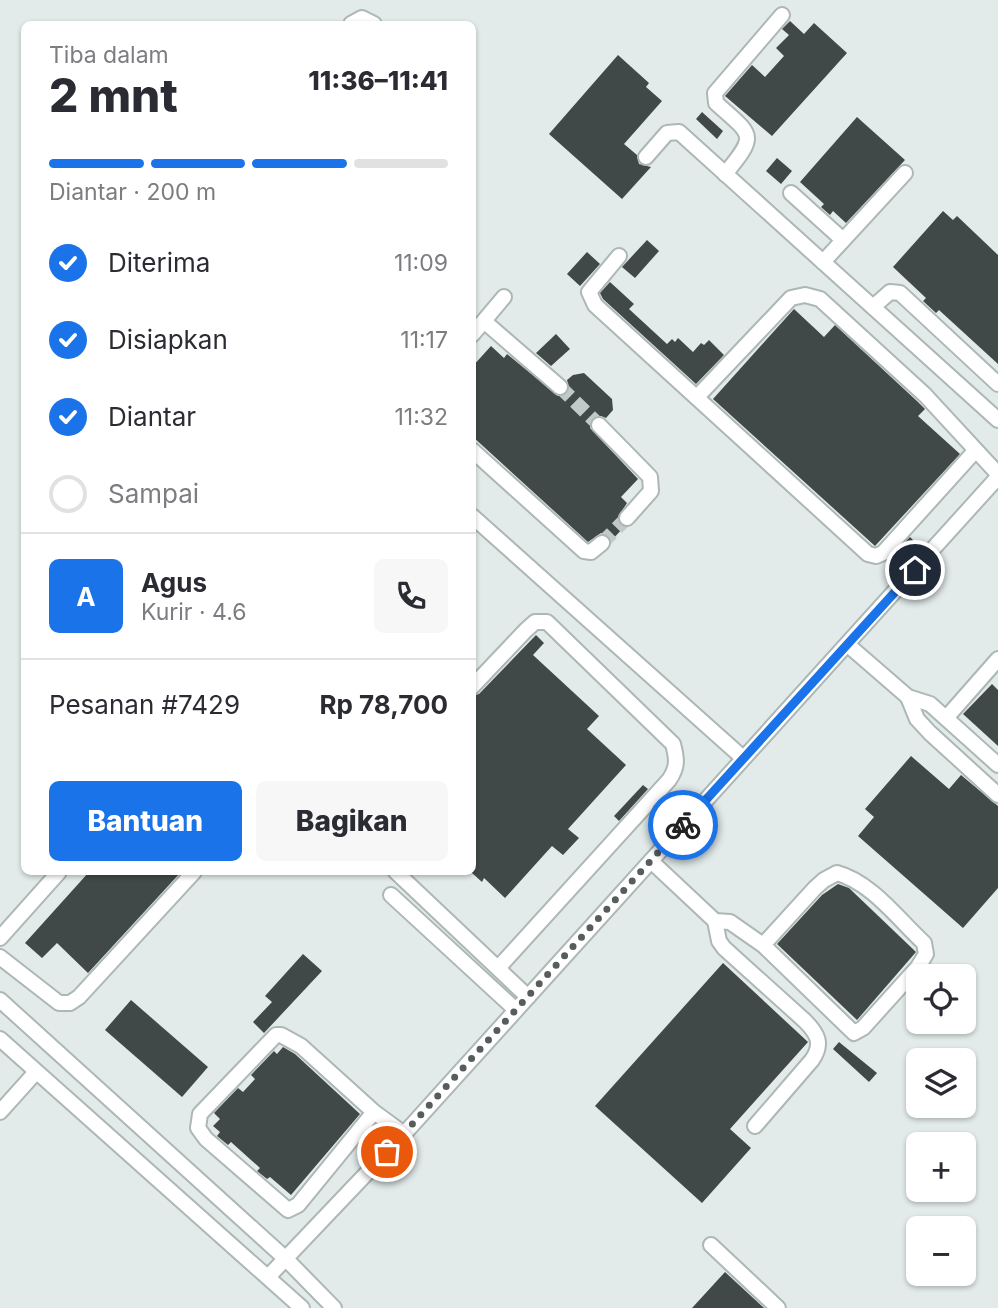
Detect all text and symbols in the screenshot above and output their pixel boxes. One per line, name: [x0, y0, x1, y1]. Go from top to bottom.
text: Tiba dalam: [49, 41, 169, 69]
text: 11:36–11:41: [308, 65, 448, 96]
text: 2 mnt: [49, 67, 178, 123]
text: Diantar · 200 m: [49, 178, 216, 206]
icon: check: [49, 244, 87, 282]
text: Diterima: [108, 247, 210, 278]
text: 11:09: [394, 249, 448, 277]
icon: check: [49, 321, 87, 359]
text: Disiapkan: [108, 324, 228, 355]
text: 11:17: [400, 326, 448, 354]
icon: check: [49, 398, 87, 436]
text: Diantar: [108, 401, 196, 432]
text: 11:32: [394, 403, 448, 431]
text: Sampai: [108, 478, 199, 509]
pin: [885, 540, 945, 600]
icon: home: [896, 551, 934, 589]
button: phone: [374, 559, 448, 633]
text: Agus: [141, 567, 207, 598]
text: A: [76, 581, 96, 612]
text: Kurir · 4.6: [141, 598, 246, 626]
text: Pesanan #7429: [49, 689, 240, 720]
text: Rp 78,700: [319, 689, 448, 720]
button: Bantuan: [49, 781, 242, 861]
button: Bagikan: [256, 781, 448, 861]
courier: [648, 790, 718, 860]
icon: bike: [664, 806, 702, 844]
map controls: [906, 964, 976, 1286]
button: locate: [906, 964, 976, 1034]
button: layers: [906, 1048, 976, 1118]
pin: [357, 1122, 417, 1182]
button: +: [906, 1132, 976, 1202]
icon: bag: [368, 1133, 406, 1171]
button: −: [906, 1216, 976, 1286]

